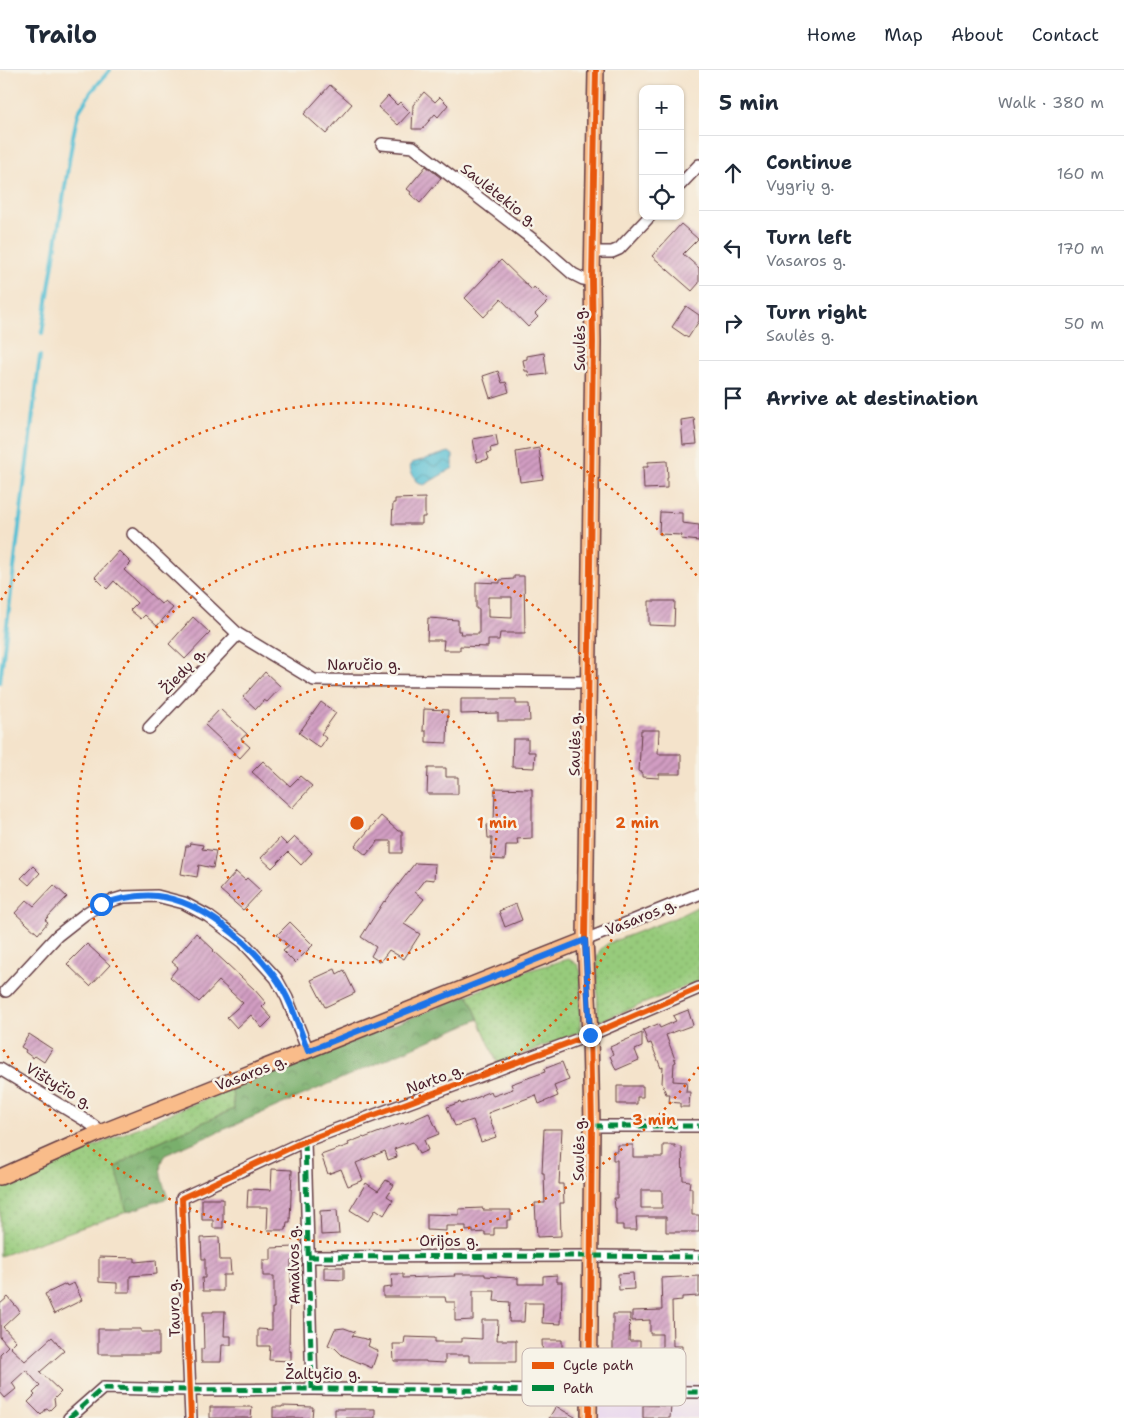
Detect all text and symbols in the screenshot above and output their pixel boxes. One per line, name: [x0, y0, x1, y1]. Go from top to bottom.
text: Trailo: [25, 19, 97, 51]
text: Home: [807, 23, 856, 47]
text: Map: [884, 23, 923, 47]
text: About: [951, 23, 1004, 47]
text: Contact: [1032, 23, 1099, 47]
map controls: [639, 85, 684, 220]
button: +: [639, 85, 684, 130]
text: 5 min: [719, 89, 779, 117]
text: Walk · 380 m: [998, 92, 1104, 113]
button: −: [639, 130, 684, 175]
text: Continue: [766, 150, 852, 175]
street label: Saulėtekio g.: [456, 159, 542, 231]
icon: ahead: [719, 159, 747, 187]
text: 160 m: [1057, 163, 1104, 184]
button: locate: [639, 175, 684, 220]
text: Vygrių g.: [766, 175, 834, 196]
text: Turn left: [766, 225, 852, 250]
icon: left: [719, 234, 747, 262]
text: 170 m: [1057, 238, 1104, 259]
text: Vasaros g.: [766, 250, 846, 271]
text: Turn right: [766, 300, 867, 325]
street label: Saulės g.: [570, 307, 590, 371]
icon: right: [719, 309, 747, 337]
text: 50 m: [1064, 313, 1104, 334]
text: Saulės g.: [766, 325, 834, 346]
icon: arrive: [719, 384, 747, 412]
text: Arrive at destination: [766, 386, 978, 411]
street label: Žiedų g.: [155, 642, 210, 699]
street label: Naručio g.: [327, 655, 401, 675]
street label: Saulės g.: [564, 712, 586, 776]
text: 1 min: [477, 813, 517, 833]
text: 2 min: [615, 813, 659, 833]
centre of rings: [348, 814, 366, 832]
route start: [90, 893, 113, 916]
street label: Vasaros g.: [602, 894, 680, 940]
route end: [579, 1024, 602, 1047]
street label: Vasaros g.: [212, 1050, 290, 1096]
street label: Vištyčio g.: [22, 1058, 96, 1114]
street label: Narto g.: [403, 1059, 467, 1099]
text: 3 min: [632, 1110, 676, 1130]
street label: Saulės g.: [568, 1117, 590, 1181]
street label: Amalvos g.: [283, 1225, 305, 1305]
street label: Orijos g.: [419, 1231, 479, 1251]
street label: Tauro g.: [163, 1278, 185, 1338]
legend: [522, 1348, 686, 1406]
text: Cycle path: [563, 1356, 634, 1374]
street label: Žaltyčio g.: [285, 1363, 361, 1384]
text: Path: [563, 1379, 594, 1397]

